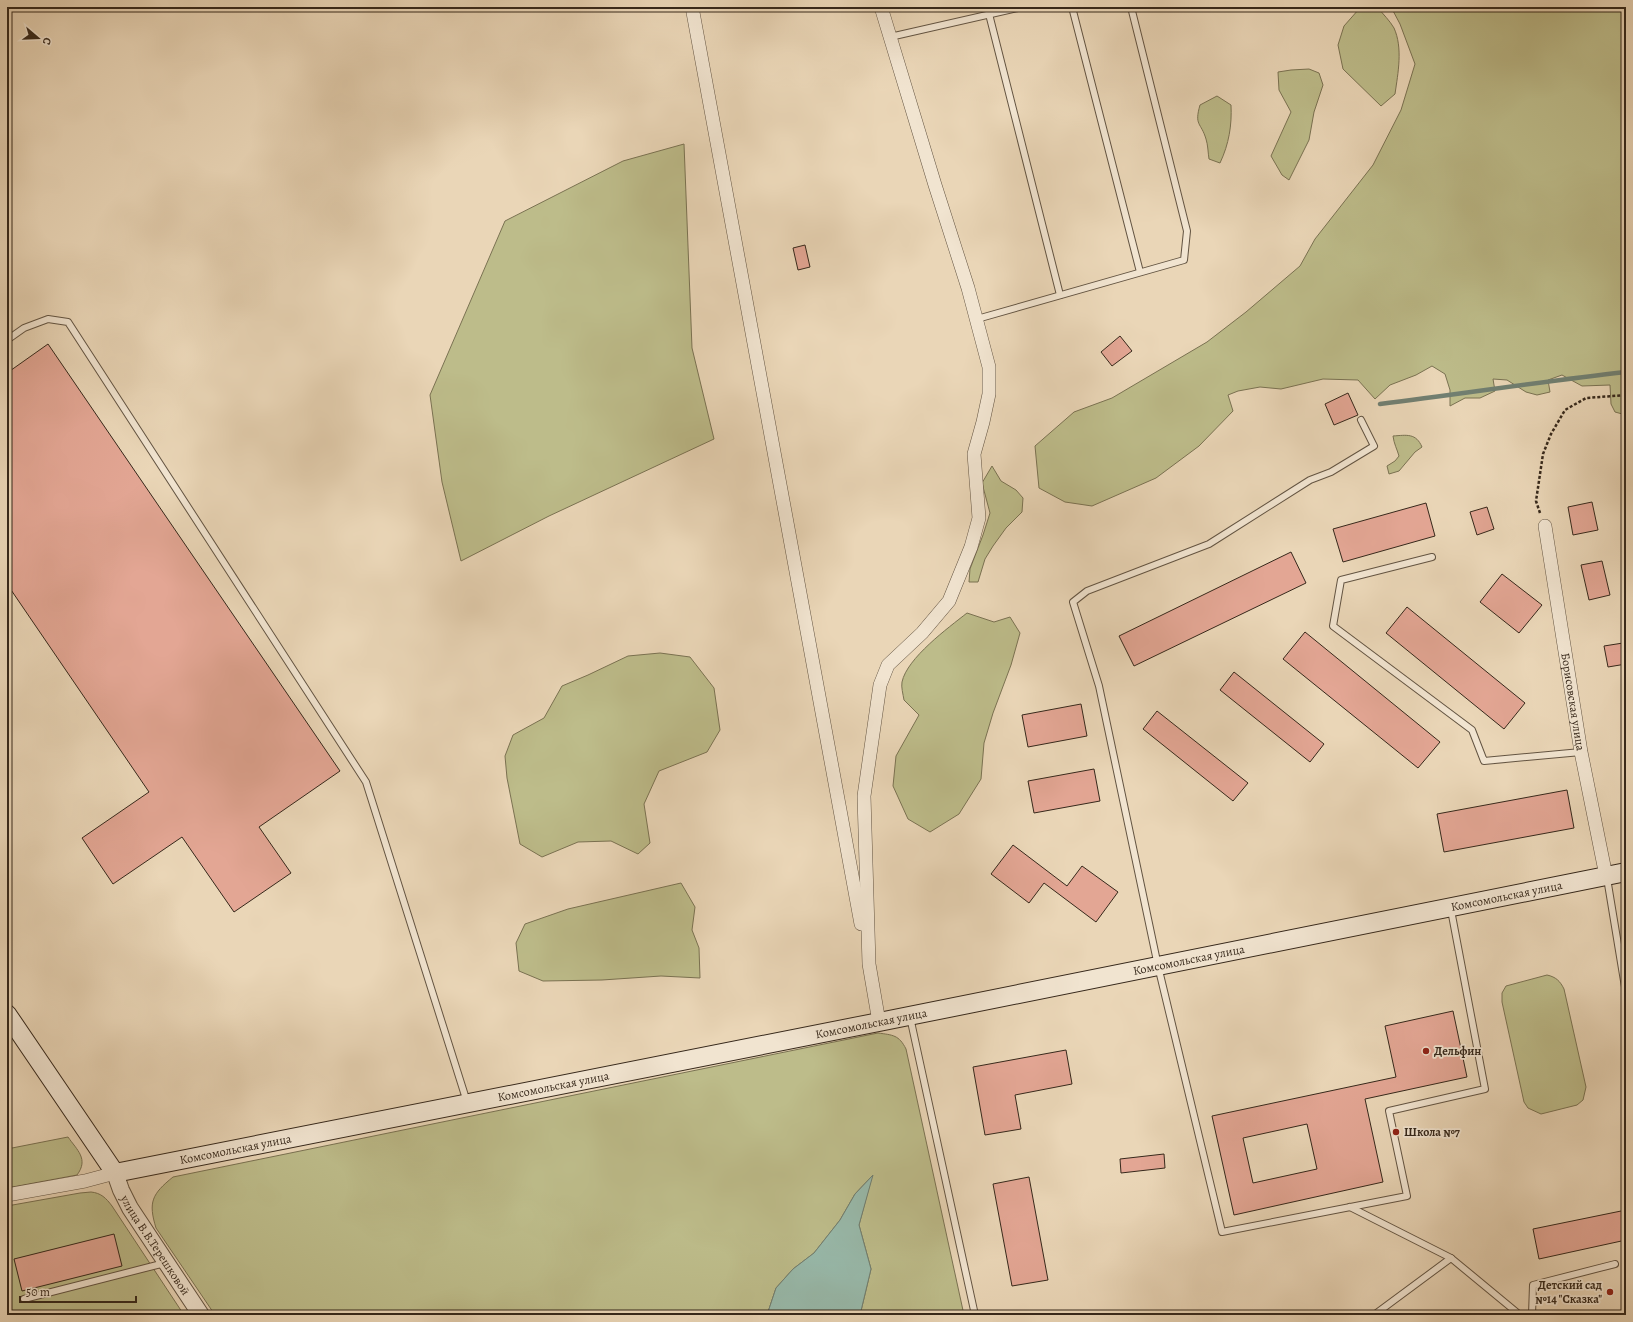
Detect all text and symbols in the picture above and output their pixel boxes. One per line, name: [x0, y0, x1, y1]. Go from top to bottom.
north arrow: [18, 18, 58, 58]
text: С: [39, 35, 55, 47]
street label: Борисовская улица: [1557, 652, 1589, 752]
street label: Комсомольская улица: [1449, 877, 1564, 915]
street label: Комсомольская улица: [1132, 941, 1246, 979]
street label: Комсомольская улица: [814, 1004, 929, 1042]
place label: Дельфин: [1434, 1043, 1481, 1059]
marker: Дельфин: [1421, 1046, 1431, 1056]
street label: Комсомольская улица: [496, 1067, 611, 1105]
place label: Школа №7: [1404, 1124, 1461, 1140]
marker: Школа №7: [1391, 1127, 1401, 1137]
street label: Комсомольская улица: [178, 1130, 293, 1168]
street label: улица В.В.Терешковой: [116, 1191, 194, 1298]
place label: Детский сад №14 "Сказка": [1535, 1277, 1602, 1307]
scale bar: [20, 1278, 136, 1304]
text: 50 m: [26, 1284, 50, 1300]
marker: Детский сад №14 "Сказка": [1605, 1287, 1615, 1297]

